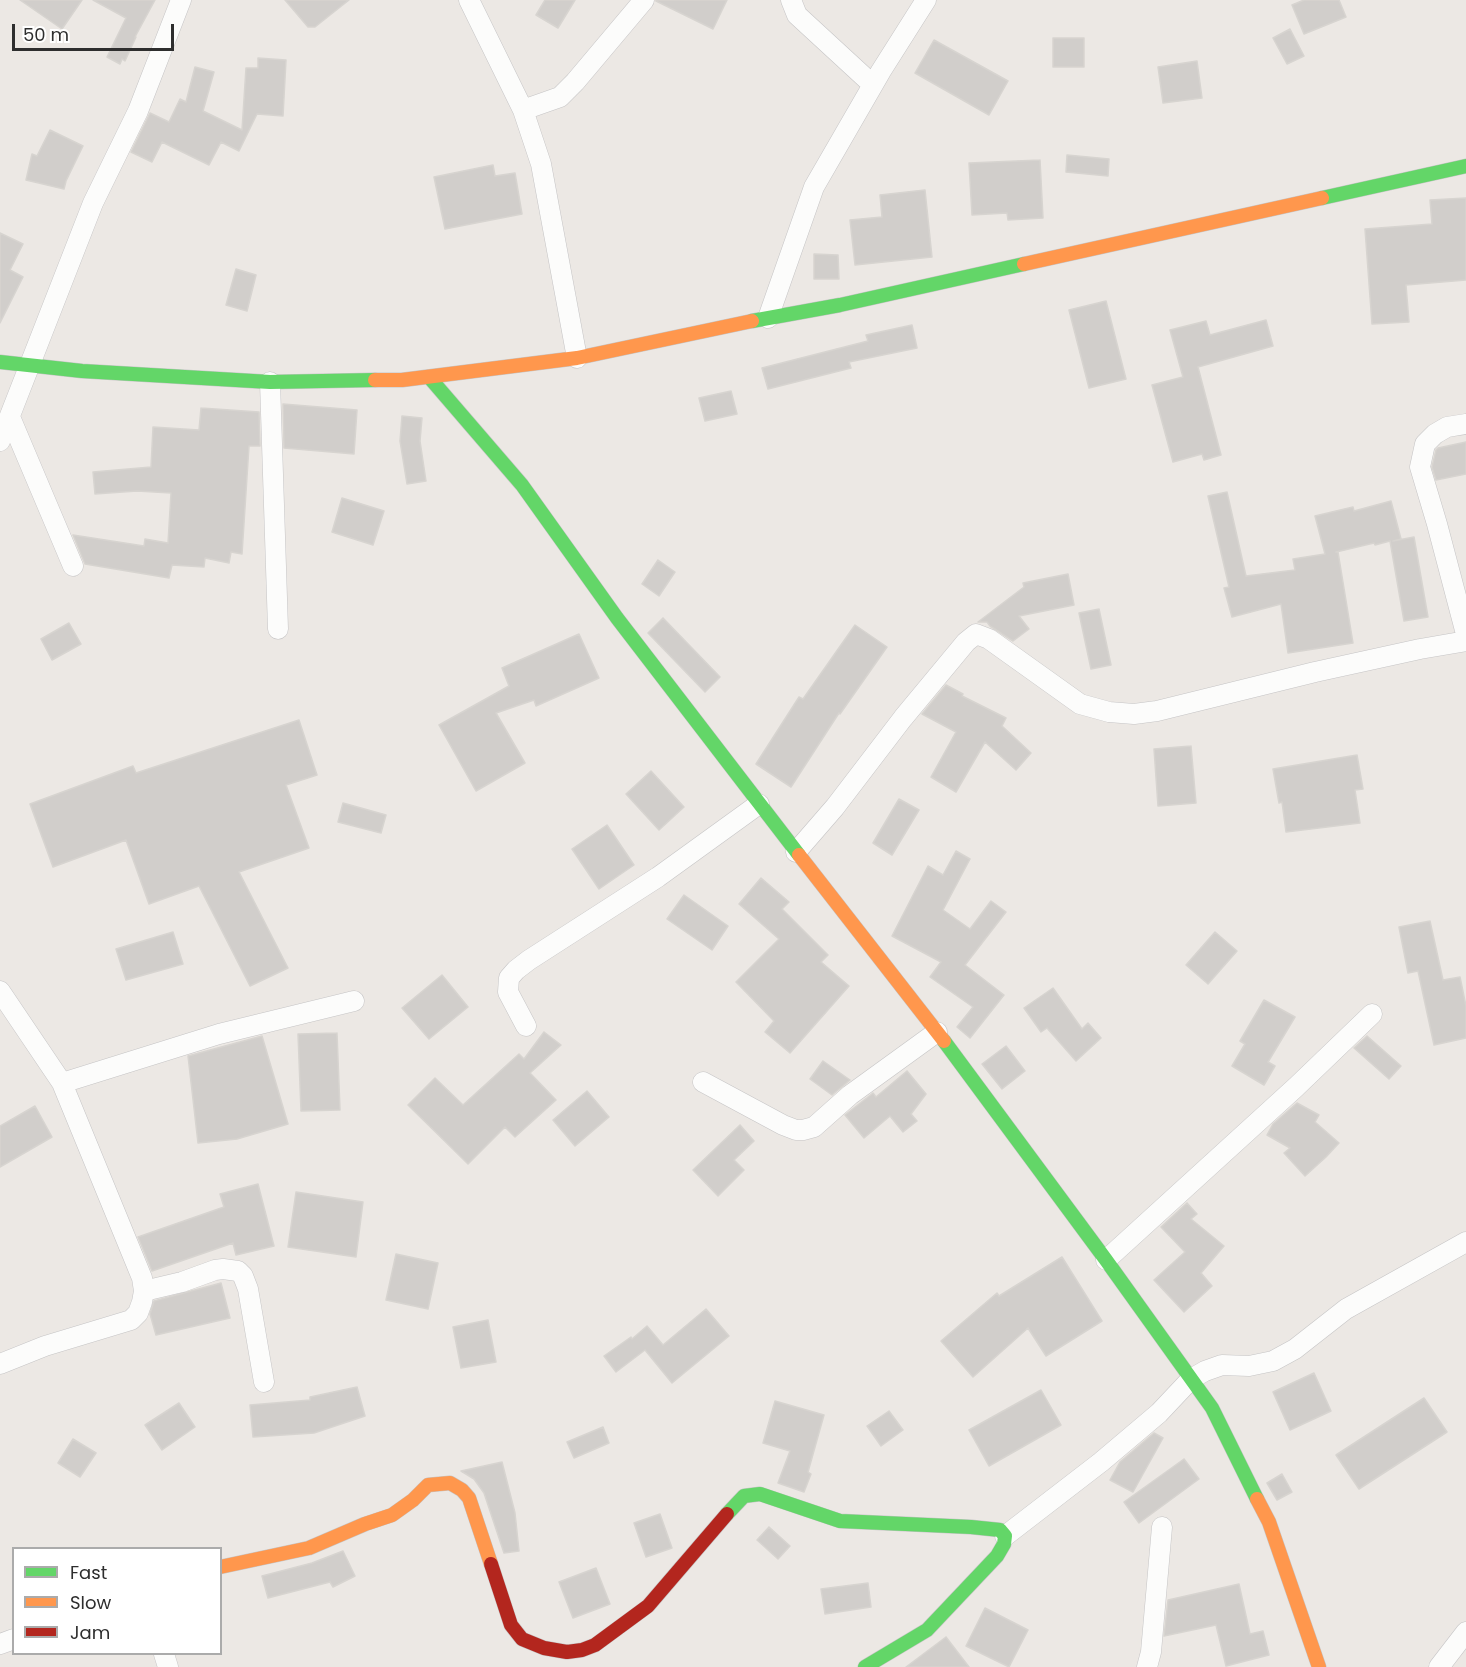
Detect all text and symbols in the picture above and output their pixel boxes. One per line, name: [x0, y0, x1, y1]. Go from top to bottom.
scale bar: [15, 12, 177, 50]
text: 50 m: [23, 22, 69, 47]
legend: [12, 1547, 222, 1655]
text: Fast: [70, 1560, 107, 1585]
text: Slow: [70, 1590, 111, 1615]
text: Jam: [70, 1620, 110, 1645]

